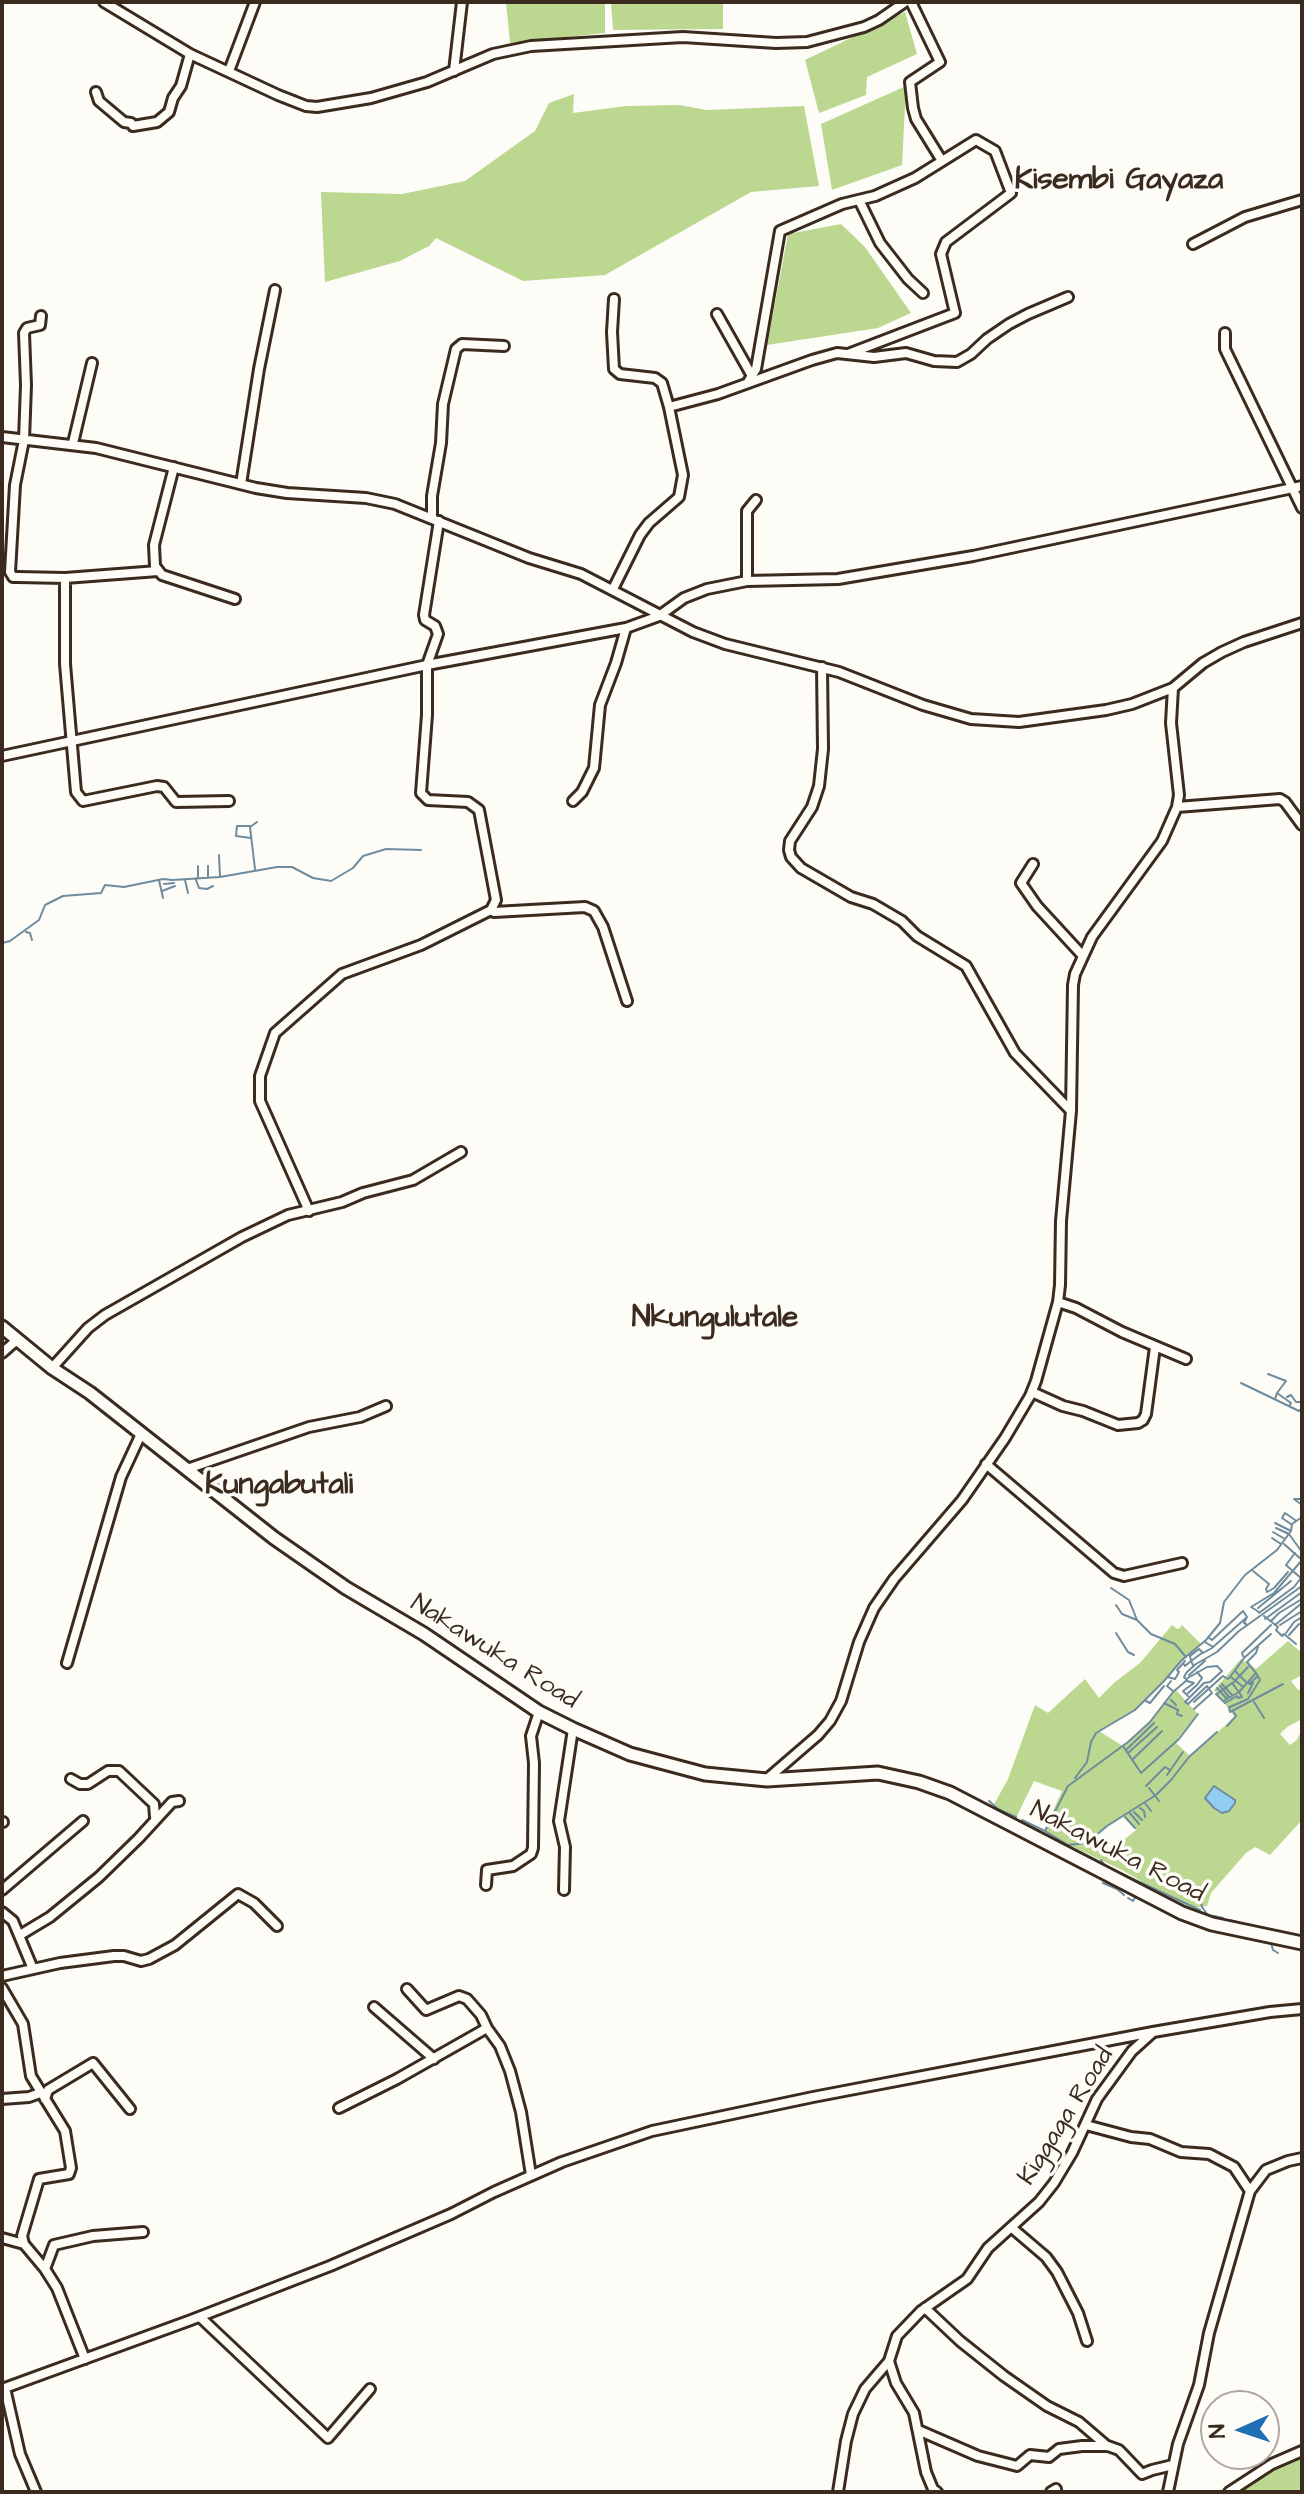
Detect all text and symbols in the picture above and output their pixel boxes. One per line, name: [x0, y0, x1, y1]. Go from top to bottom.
district label: Kisembi Gayaza: [1015, 164, 1223, 200]
district label: Nkungulutale: [632, 1302, 798, 1338]
district label: Kungabutali: [205, 1469, 353, 1505]
street label: Nakawuka Road: [404, 1589, 584, 1717]
street label: Nakawuka Road: [1024, 1795, 1210, 1911]
street label: Kiggaga Road: [1012, 2042, 1122, 2192]
north arrow: [1200, 2390, 1280, 2470]
text: N: [1202, 2423, 1233, 2439]

